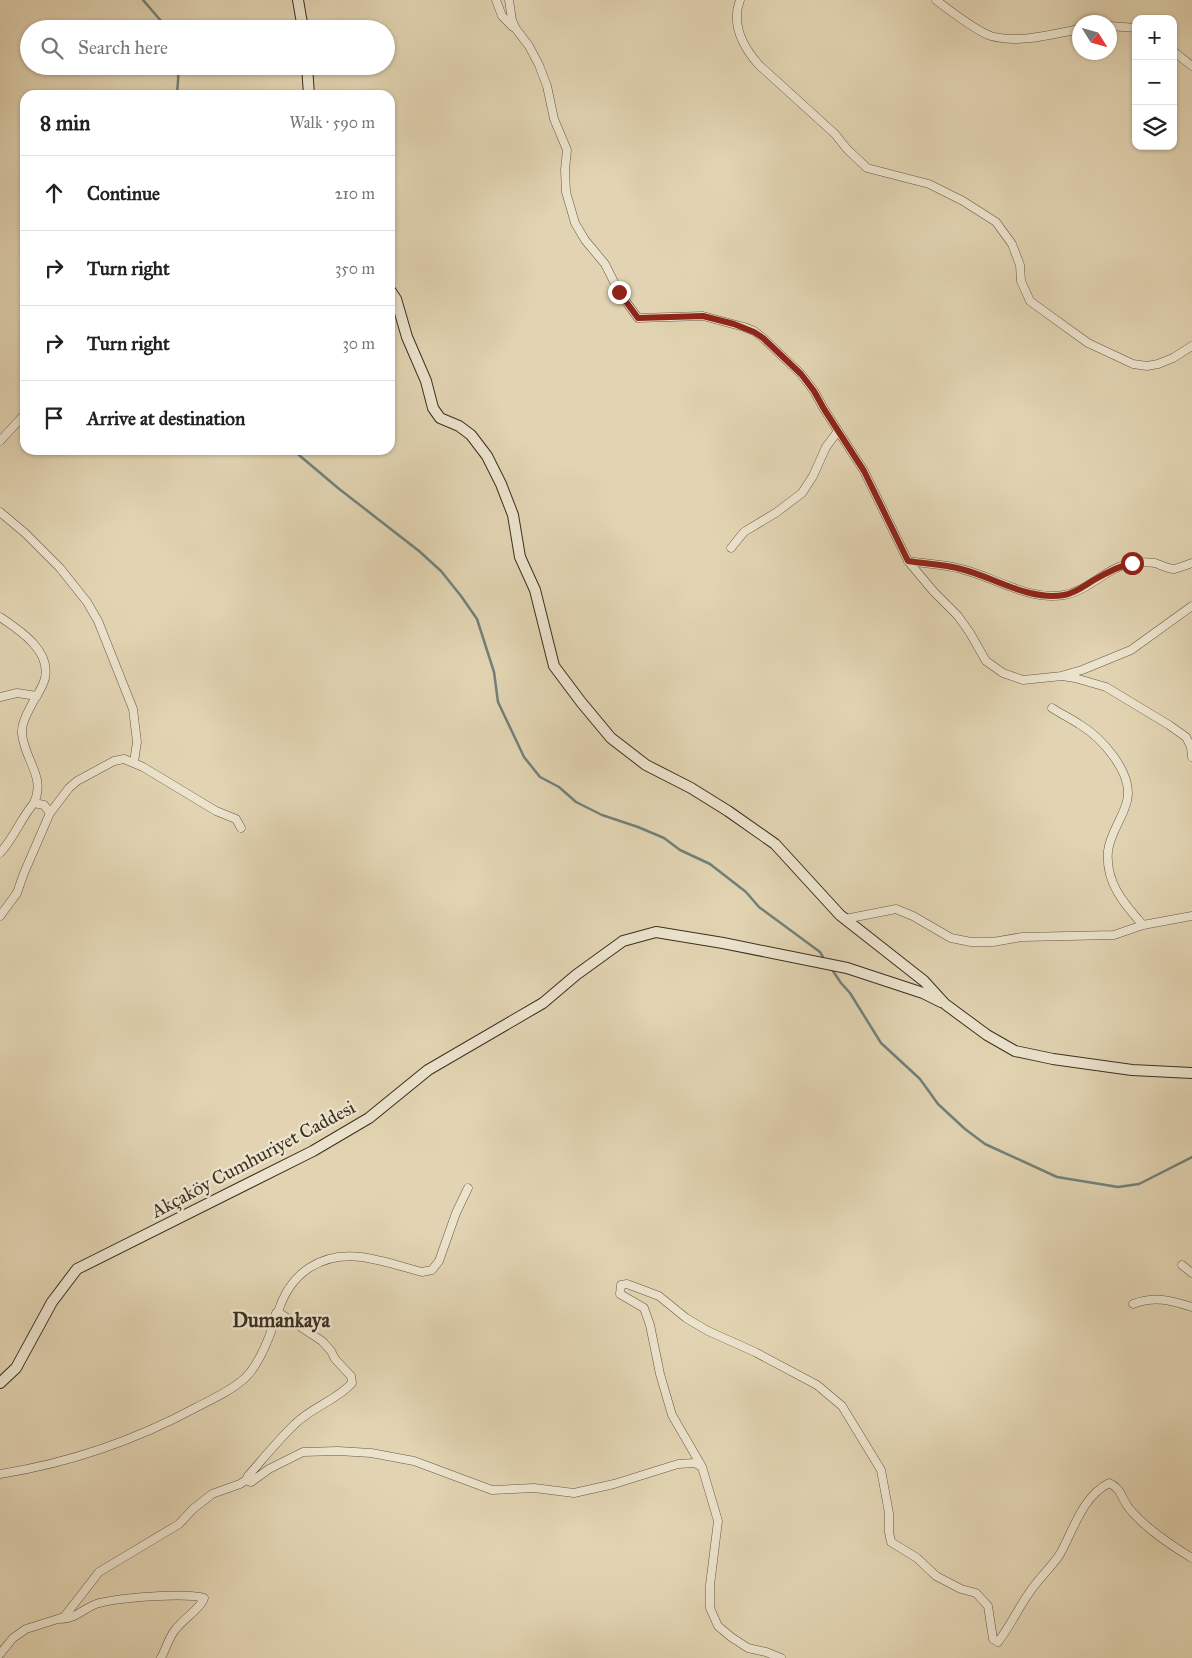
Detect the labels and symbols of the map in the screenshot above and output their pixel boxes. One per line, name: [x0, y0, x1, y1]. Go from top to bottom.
north arrow: [1072, 15, 1117, 60]
route end: [608, 281, 631, 304]
route start: [1121, 552, 1144, 575]
street label: Akçaköy Cumhuriyet Caddesi: [146, 1095, 359, 1223]
district label: Dumankaya: [232, 1308, 330, 1333]

